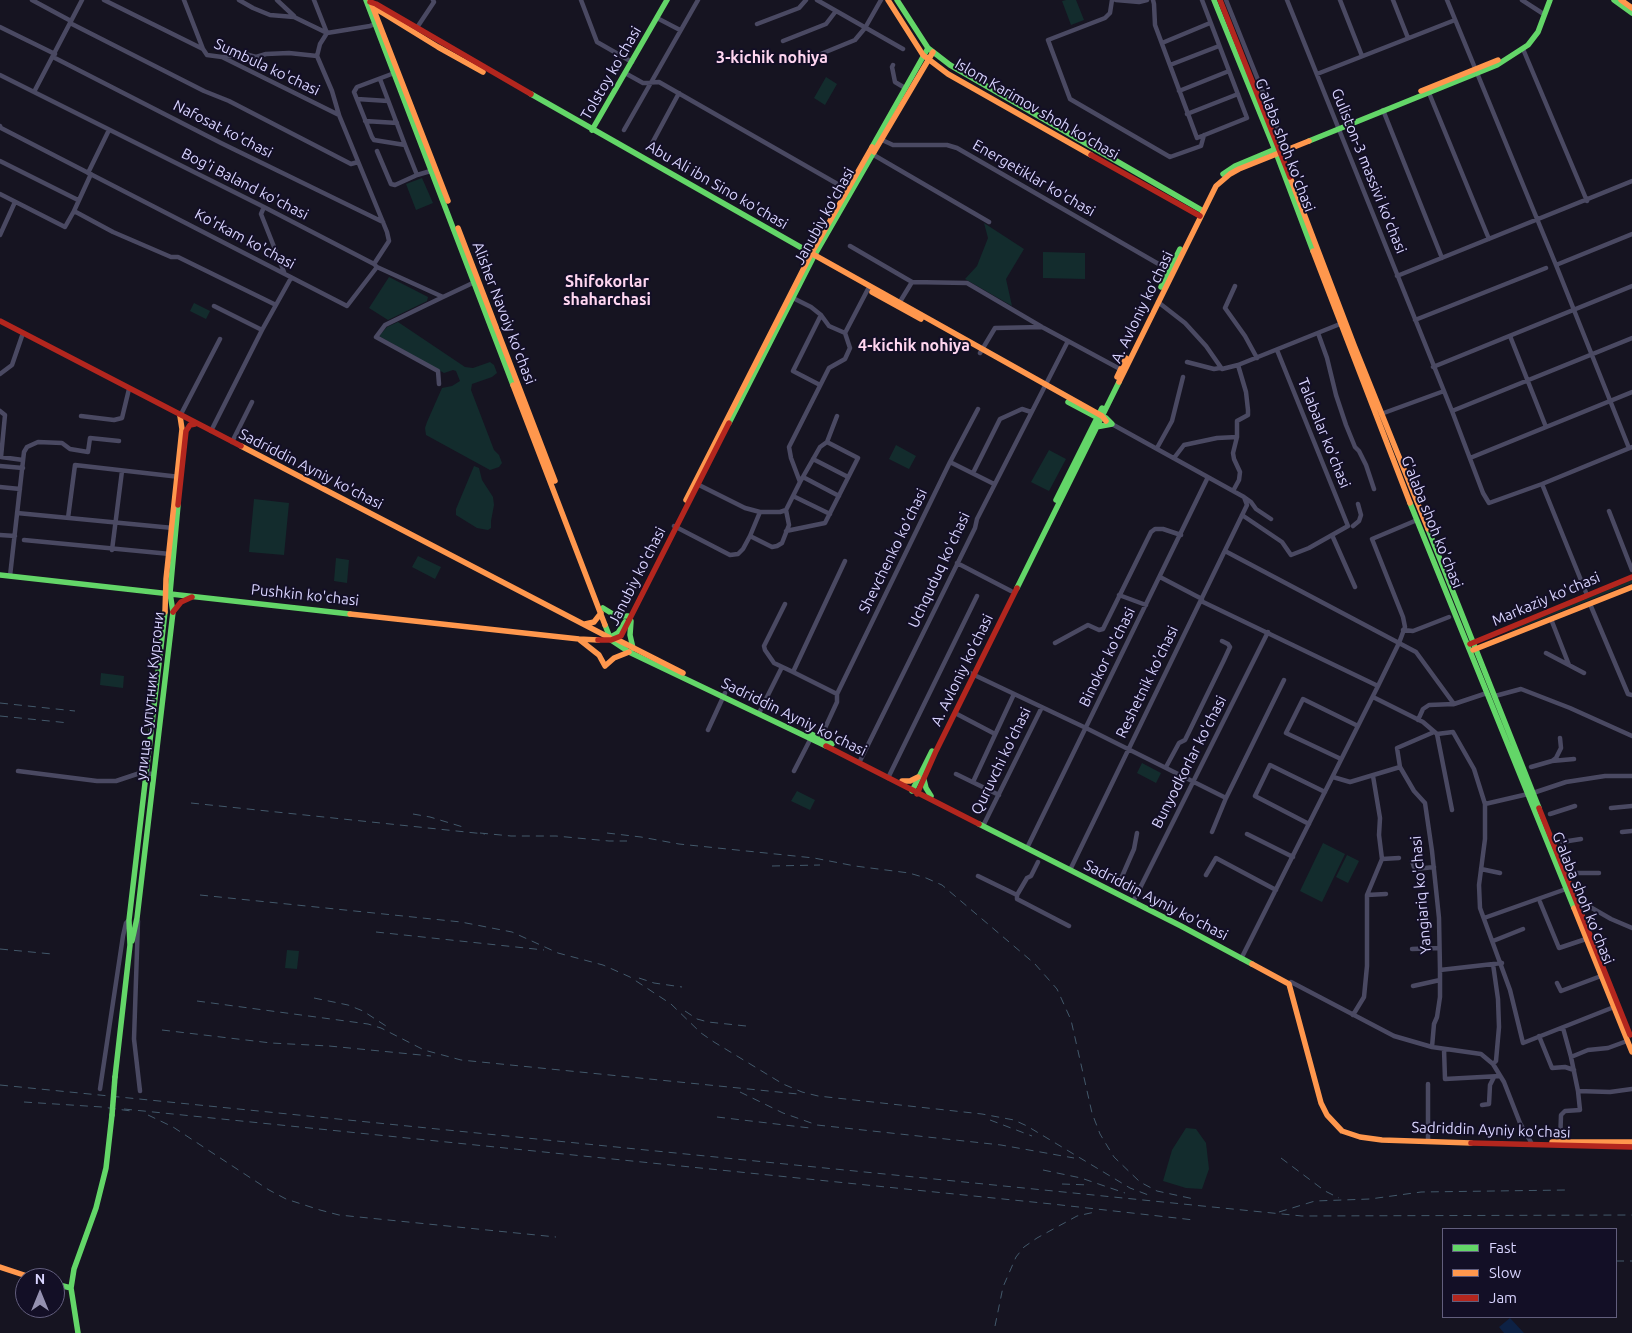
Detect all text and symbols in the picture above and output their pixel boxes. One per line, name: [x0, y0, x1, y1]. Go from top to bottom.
street label: Tolstoy ko'chasi: [577, 23, 645, 123]
street label: Sumbula ko'chasi: [211, 35, 323, 99]
district label: 3-kichik nohiya: [716, 48, 828, 68]
street label: Islom Karimov shoh ko'chasi: [952, 55, 1122, 163]
street label: G'alaba shoh ko'chasi: [1251, 76, 1319, 214]
street label: Guliston-3 massivi ko'chasi: [1328, 86, 1410, 256]
street label: Nafosat ko'chasi: [170, 96, 276, 162]
street label: Energetiklar ko'chasi: [970, 136, 1098, 220]
street label: Abu Ali ibn Sino ko'chasi: [643, 137, 791, 233]
street label: Bog'i Baland ko'chasi: [179, 144, 311, 224]
street label: Janubiy ko'chasi: [790, 164, 858, 268]
street label: Ko'rkam ko'chasi: [192, 205, 298, 273]
street label: Alisher Navoiy ko'chasi: [468, 239, 540, 387]
street label: A. Avloniy ko'chasi: [1107, 248, 1177, 366]
district label: Shifokorlar shaharchasi: [563, 272, 651, 310]
district label: 4-kichik nohiya: [858, 336, 970, 356]
street label: Talabalar ko'chasi: [1294, 375, 1354, 491]
street label: Sadriddin Ayniy ko'chasi: [236, 425, 386, 513]
street label: G'alaba shoh ko'chasi: [1397, 453, 1467, 591]
street label: Shevchenko ko'chasi: [855, 486, 931, 616]
street label: Uchquduq ko'chasi: [904, 509, 974, 631]
street label: Janubiy ko'chasi: [604, 524, 670, 628]
street label: Markaziy ko'chasi: [1489, 568, 1603, 630]
street label: Pushkin ko'chasi: [250, 580, 360, 610]
street label: Binokor ko'chasi: [1075, 604, 1139, 710]
street label: улица Супутник Кургони: [132, 611, 168, 781]
street label: A. Avloniy ko'chasi: [927, 611, 997, 729]
street label: Reshetnik ko'chasi: [1112, 623, 1182, 741]
street label: Sadriddin Ayniy ko'chasi: [718, 674, 870, 760]
street label: Bunyodkorlar ko'chasi: [1148, 693, 1230, 831]
street label: Quruvchi ko'chasi: [967, 704, 1035, 818]
street label: G'alaba shoh ko'chasi: [1548, 829, 1618, 967]
street label: Yangiariq ko'chasi: [1407, 835, 1435, 955]
street label: Sadriddin Ayniy ko'chasi: [1081, 856, 1231, 944]
street label: Sadriddin Ayniy ko'chasi: [1411, 1118, 1571, 1142]
legend: [1442, 1228, 1617, 1318]
text: Fast: [1489, 1239, 1516, 1256]
text: Slow: [1489, 1264, 1521, 1281]
north arrow: [15, 1268, 65, 1318]
text: N: [35, 1271, 45, 1287]
text: Jam: [1489, 1289, 1517, 1306]

